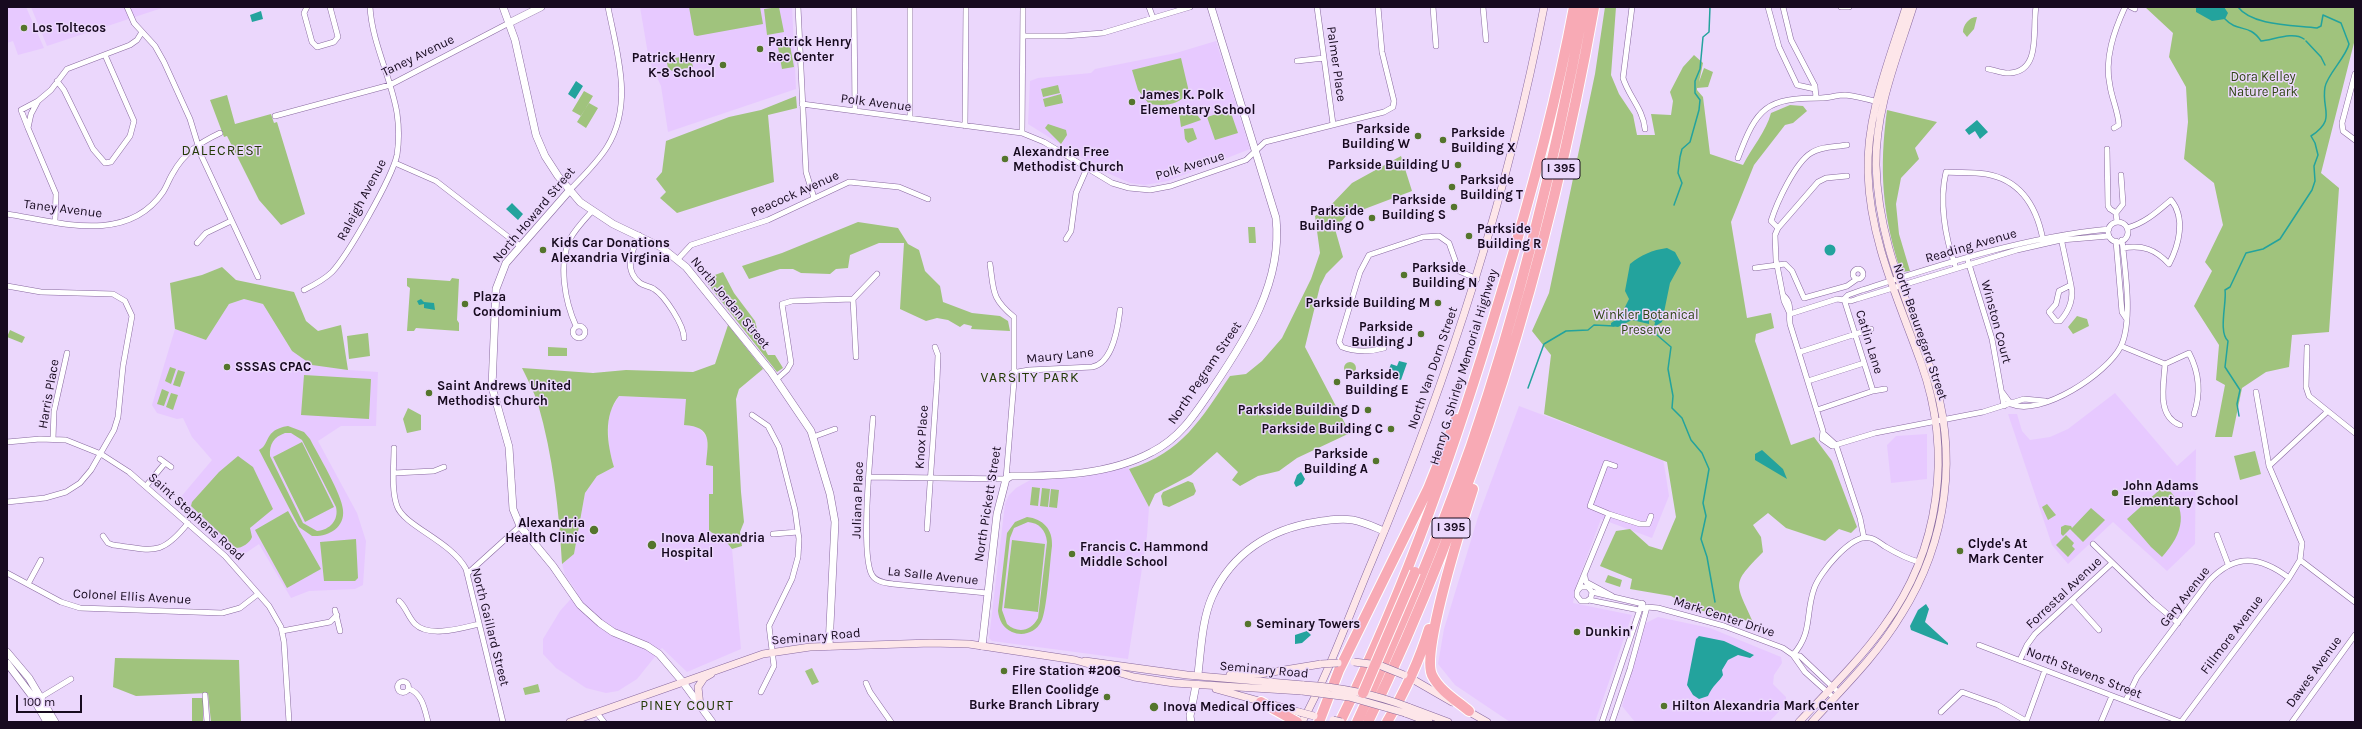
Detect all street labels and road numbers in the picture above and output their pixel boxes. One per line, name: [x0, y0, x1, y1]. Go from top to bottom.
street label: Palmer Place: [1323, 25, 1349, 103]
street label: Taney Avenue: [379, 32, 457, 80]
street label: Polk Avenue: [840, 91, 912, 115]
street label: Polk Avenue: [1154, 148, 1226, 184]
street label: Raleigh Avenue: [334, 156, 390, 244]
road number: I 395: [1542, 159, 1580, 179]
street label: North Howard Street: [489, 164, 579, 266]
street label: Peacock Avenue: [749, 168, 841, 220]
street label: Taney Avenue: [23, 196, 103, 222]
street label: Reading Avenue: [1923, 225, 2019, 267]
street label: North Jordan Street: [687, 254, 773, 352]
street label: North Beauregard Street: [1889, 262, 1951, 402]
street label: Henry G. Shirley Memorial Highway: [1427, 267, 1501, 467]
street label: Winston Court: [1977, 279, 2015, 365]
street label: North Van Dorn Street: [1405, 305, 1461, 431]
street label: Catlin Lane: [1852, 308, 1886, 376]
street label: North Pegram Street: [1165, 319, 1245, 427]
street label: Maury Lane: [1026, 345, 1094, 367]
street label: Harris Place: [35, 358, 63, 430]
street label: Knox Place: [912, 405, 932, 469]
street label: North Pickett Street: [971, 445, 1005, 563]
street label: Juliana Place: [849, 461, 867, 539]
street label: Saint Stephens Road: [145, 470, 247, 564]
road number: I 395: [1432, 518, 1470, 538]
street label: Forrestal Avenue: [2023, 554, 2105, 632]
street label: La Salle Avenue: [887, 563, 979, 589]
street label: Gary Avenue: [2157, 564, 2213, 630]
street label: North Gaillard Street: [468, 566, 512, 688]
street label: Colonel Ellis Avenue: [73, 586, 191, 608]
street label: Mark Center Drive: [1671, 593, 1777, 641]
street label: Fillmore Avenue: [2197, 593, 2267, 677]
street label: Seminary Road: [771, 625, 861, 649]
street label: Dawes Avenue: [2283, 633, 2345, 711]
street label: North Stevens Street: [2024, 644, 2144, 702]
street label: Seminary Road: [1219, 658, 1309, 682]

